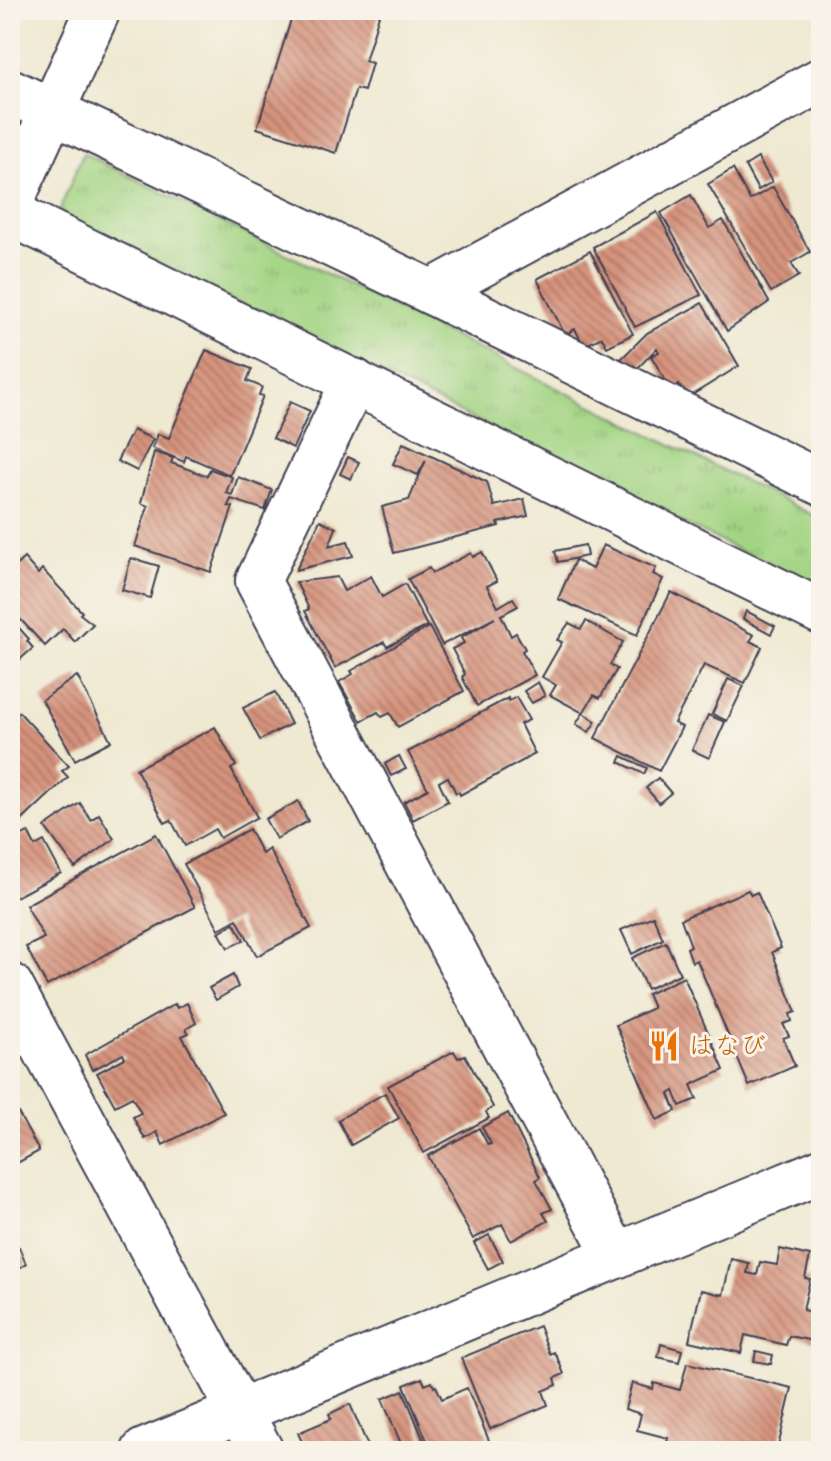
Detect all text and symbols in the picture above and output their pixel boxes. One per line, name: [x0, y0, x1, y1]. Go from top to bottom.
place label: はなび: [688, 1028, 766, 1064]
restaurant icon: はなび: [647, 1029, 681, 1063]

